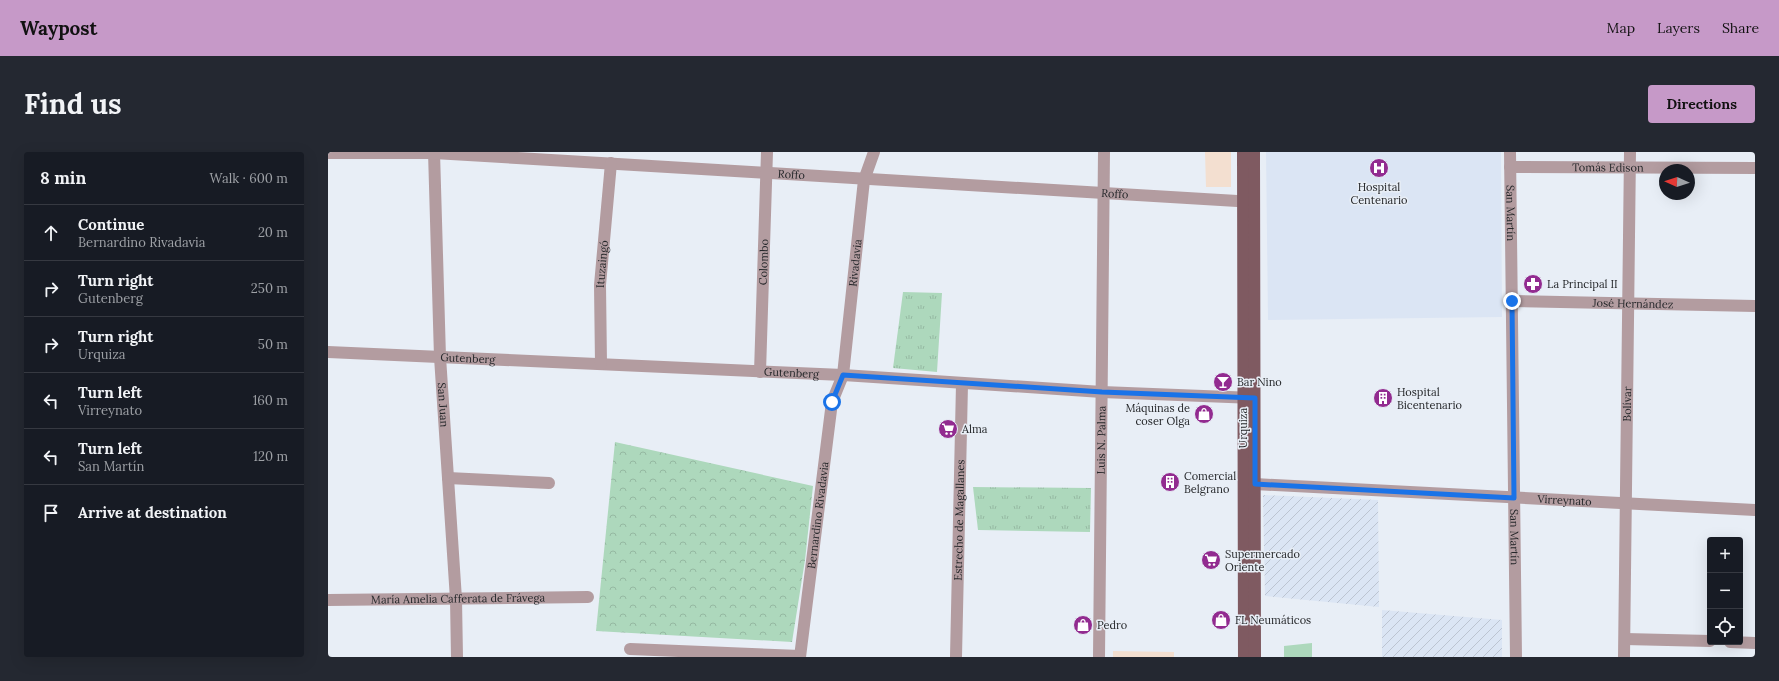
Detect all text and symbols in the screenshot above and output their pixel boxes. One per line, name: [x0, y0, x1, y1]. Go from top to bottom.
text: Waypost: [20, 16, 97, 40]
text: Map: [1607, 19, 1635, 37]
text: Layers: [1657, 19, 1700, 37]
text: Share: [1722, 19, 1759, 37]
button: Directions: [1648, 85, 1755, 123]
text: Find us: [24, 86, 122, 122]
hospital icon: Hospital Centenario: [1368, 157, 1390, 179]
street label: Tomás Edison: [1572, 160, 1644, 175]
north arrow: [1659, 164, 1695, 200]
text: 8 min: [40, 167, 86, 189]
street label: Roffo: [777, 167, 805, 182]
text: Walk · 600 m: [210, 170, 288, 187]
place label: Hospital Centenario: [1350, 180, 1408, 207]
street label: San Martín: [1503, 185, 1518, 241]
street label: Roffo: [1101, 186, 1129, 201]
text: Continue: [78, 215, 144, 234]
icon: ahead: [40, 222, 62, 244]
text: 20 m: [258, 224, 288, 241]
text: Bernardino Rivadavia: [78, 234, 205, 251]
street label: Rivadavia: [846, 238, 865, 287]
street label: Colombo: [756, 239, 771, 285]
street label: Ituzaingó: [593, 240, 611, 288]
text: Turn right: [78, 271, 154, 290]
pharmacy icon: La Principal II: [1522, 273, 1544, 295]
place label: La Principal II: [1547, 277, 1618, 291]
icon: right: [40, 278, 62, 300]
text: 250 m: [251, 280, 288, 297]
text: Gutenberg: [78, 290, 143, 307]
route end: [1503, 292, 1521, 310]
street label: José Hernández: [1591, 296, 1674, 311]
text: Turn right: [78, 327, 154, 346]
icon: right: [40, 334, 62, 356]
text: 50 m: [258, 336, 288, 353]
text: Urquiza: [78, 346, 126, 363]
street label: Gutenberg: [440, 350, 497, 367]
street label: Gutenberg: [764, 364, 820, 381]
bar icon: Bar Nino: [1212, 371, 1234, 393]
place label: Bar Nino: [1237, 375, 1282, 389]
street label: San Juan: [435, 382, 452, 428]
text: Turn left: [78, 383, 142, 402]
place label: Hospital Bicentenario: [1397, 385, 1462, 412]
street label: Bolívar: [1620, 386, 1634, 422]
building icon: Hospital Bicentenario: [1372, 387, 1394, 409]
icon: left: [40, 390, 62, 412]
text: 160 m: [253, 392, 288, 409]
route start: [823, 393, 841, 411]
place label: Máquinas de coser Olga: [1125, 401, 1190, 428]
text: Virreynato: [78, 402, 142, 419]
shop icon: Máquinas de coser Olga: [1193, 403, 1215, 425]
street label: Luis N. Palma: [1094, 405, 1108, 474]
street label: Urquiza: [1236, 408, 1250, 448]
supermarket icon: Alma: [937, 418, 959, 440]
place label: Alma: [961, 422, 988, 436]
text: Turn left: [78, 439, 142, 458]
icon: left: [40, 446, 62, 468]
text: 120 m: [253, 448, 288, 465]
text: San Martín: [78, 458, 144, 475]
street label: Estrecho de Magallanes: [951, 459, 967, 581]
street label: Bernardino Rivadavia: [804, 460, 832, 570]
place label: Comercial Belgrano: [1184, 469, 1236, 496]
building icon: Comercial Belgrano: [1159, 471, 1181, 493]
street label: Virreynato: [1536, 492, 1592, 508]
icon: arrive: [40, 502, 62, 524]
text: Arrive at destination: [78, 503, 227, 522]
street label: San Martín: [1507, 509, 1522, 565]
map controls: [1707, 537, 1743, 645]
button: +: [1707, 537, 1743, 573]
place label: Supermercado Oriente: [1225, 547, 1300, 574]
supermarket icon: Supermercado Oriente: [1200, 549, 1222, 571]
button: −: [1707, 573, 1743, 609]
street label: María Amelia Cafferata de Frávega: [371, 590, 546, 607]
shop icon: FL Neumáticos: [1210, 609, 1232, 631]
button: locate: [1707, 609, 1743, 645]
place label: FL Neumáticos: [1235, 613, 1311, 627]
shop icon: Pedro: [1072, 614, 1094, 636]
place label: Pedro: [1097, 618, 1127, 632]

